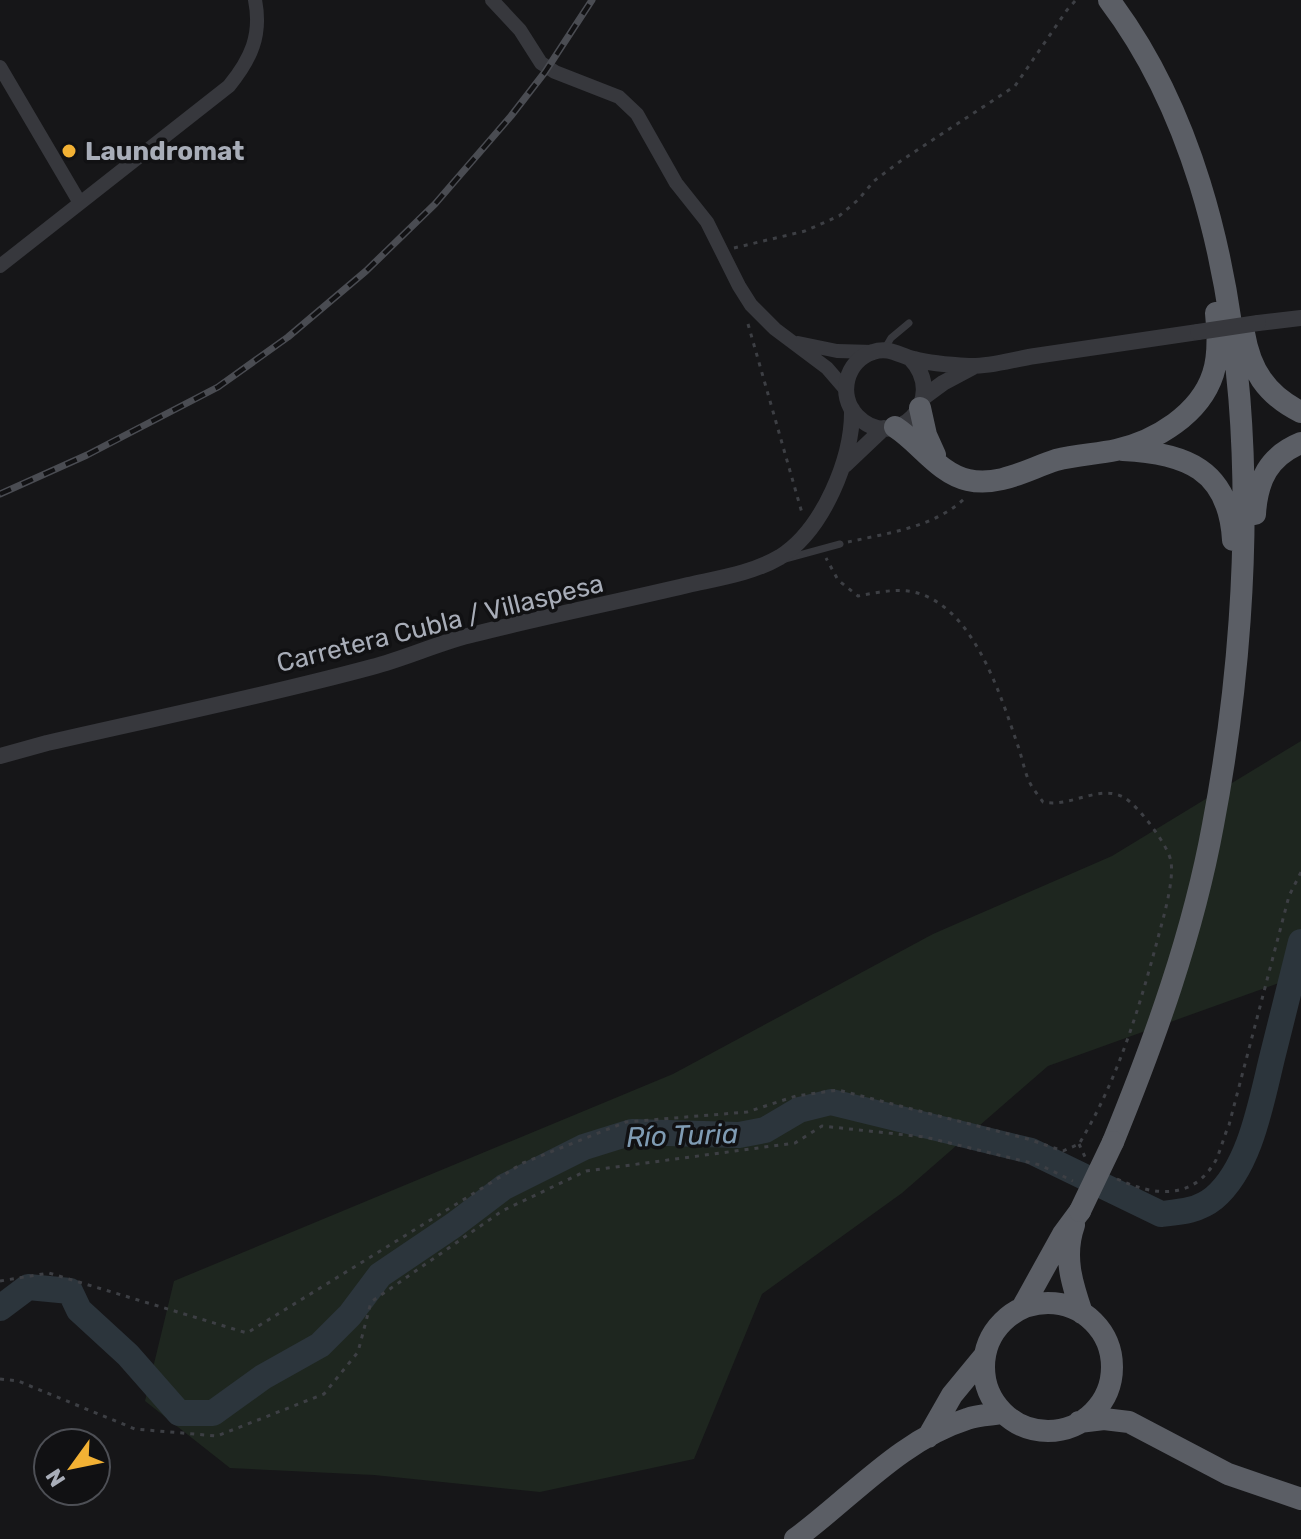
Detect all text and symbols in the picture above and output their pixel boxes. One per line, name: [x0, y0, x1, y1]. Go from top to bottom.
place label: Laundromat: [85, 136, 244, 167]
marker: Laundromat: [60, 142, 78, 160]
street label: Carretera Cubla / Villaspesa: [274, 568, 607, 679]
water label: Río Turia: [625, 1117, 739, 1154]
north arrow: [32, 1427, 112, 1507]
text: N: [40, 1464, 71, 1492]

